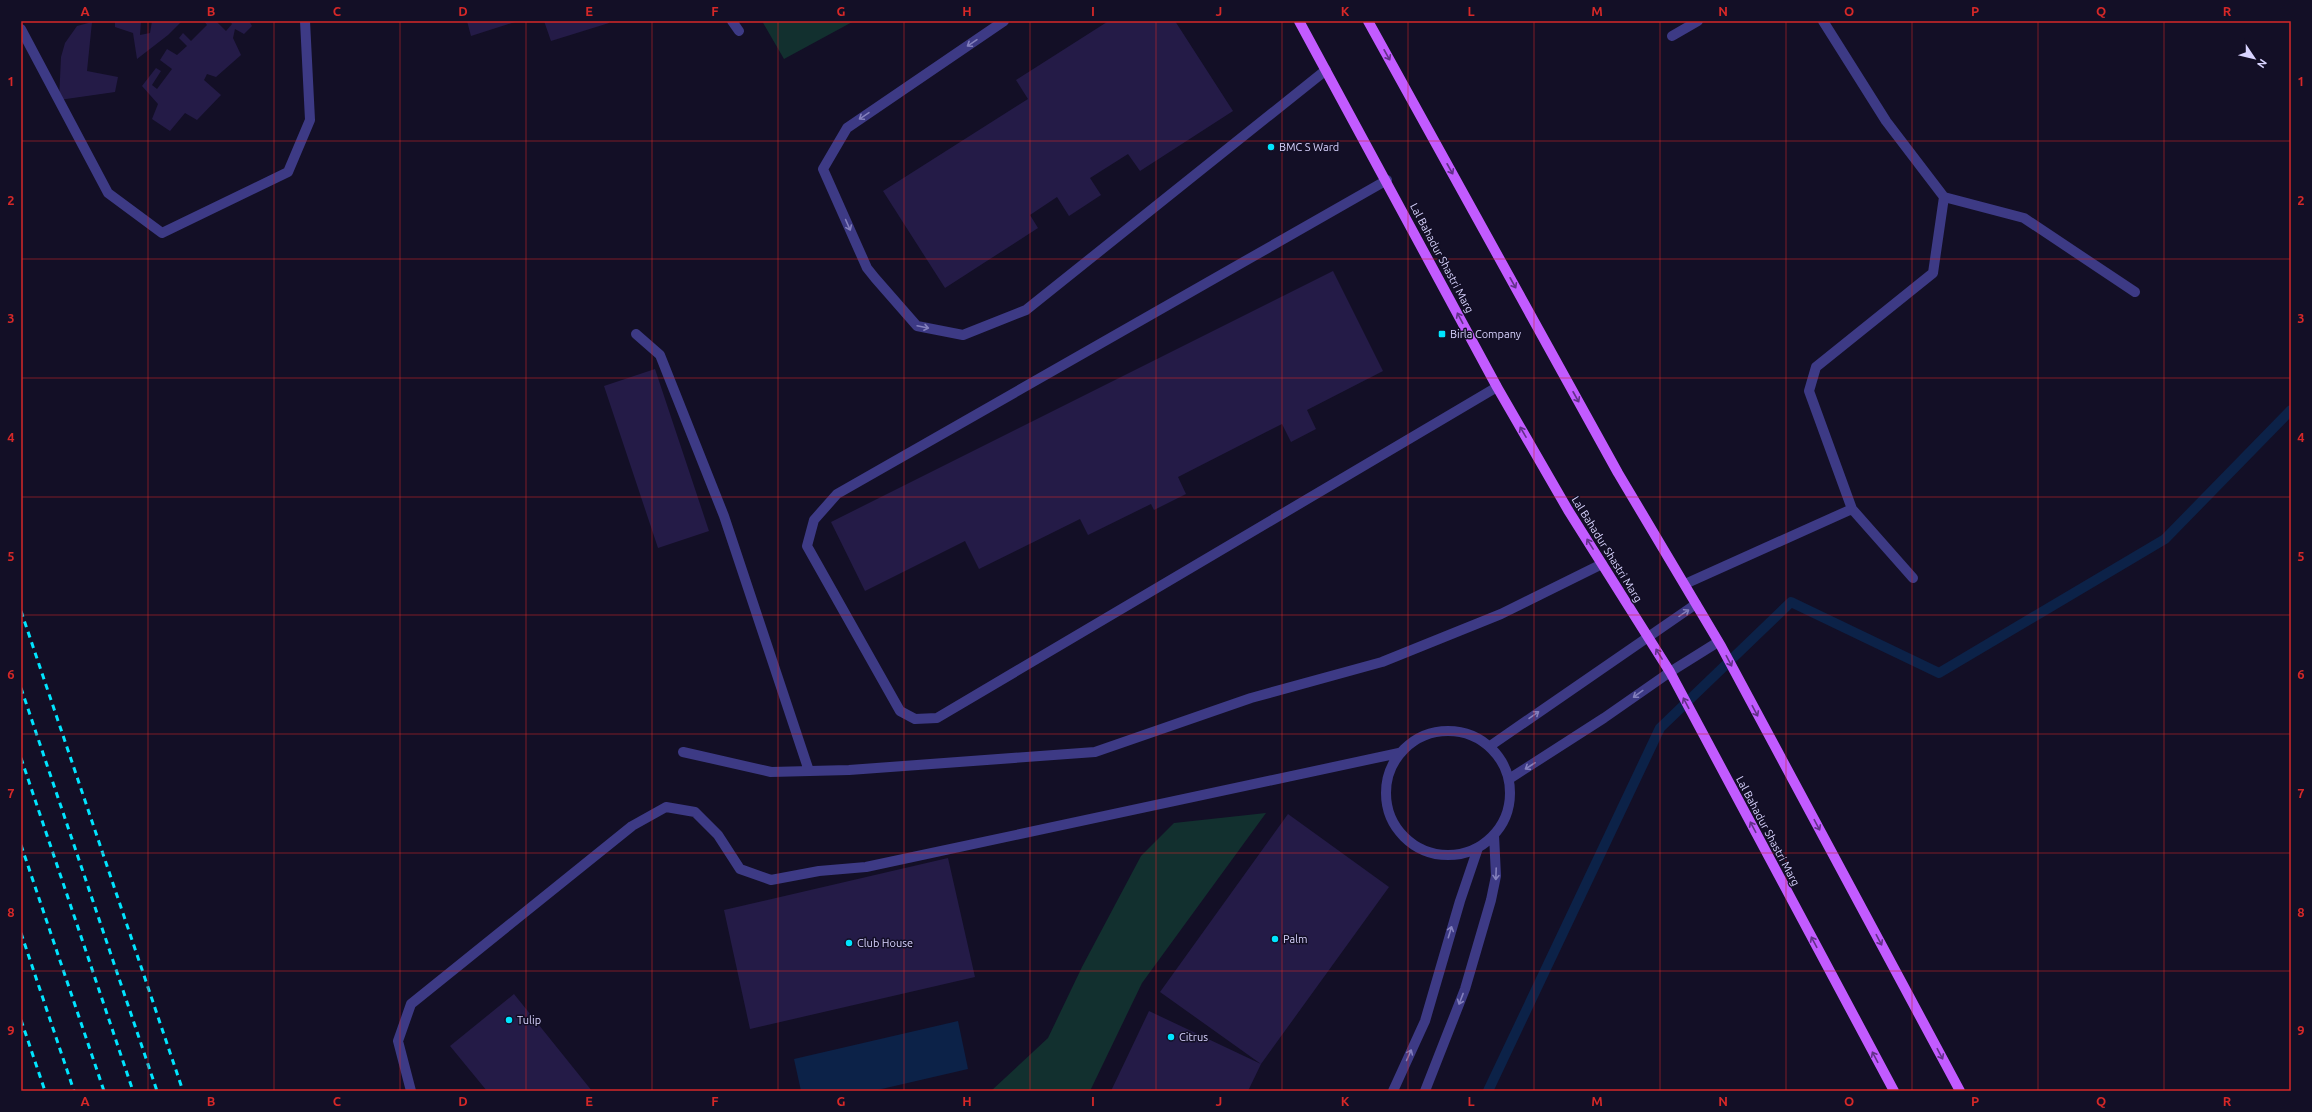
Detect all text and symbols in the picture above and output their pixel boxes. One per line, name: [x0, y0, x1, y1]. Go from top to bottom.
text: A: [80, 4, 90, 18]
text: B: [207, 4, 216, 18]
text: C: [333, 4, 342, 18]
text: D: [458, 4, 468, 18]
text: E: [585, 4, 593, 18]
text: F: [711, 4, 719, 18]
text: G: [837, 4, 846, 18]
text: H: [962, 4, 972, 18]
text: I: [1091, 4, 1095, 18]
text: J: [1216, 4, 1222, 18]
text: K: [1341, 4, 1350, 18]
text: L: [1467, 4, 1475, 18]
text: M: [1591, 4, 1603, 18]
text: N: [1718, 4, 1728, 18]
text: O: [1844, 4, 1854, 18]
text: P: [1971, 4, 1979, 18]
text: Q: [2096, 4, 2106, 18]
text: R: [2223, 4, 2232, 18]
north arrow: [2234, 38, 2274, 78]
one-way arrow: [967, 39, 978, 47]
one-way arrow: [1384, 49, 1391, 61]
text: N: [2255, 57, 2269, 71]
text: 1: [7, 74, 15, 88]
text: 1: [2297, 74, 2305, 88]
one-way arrow: [859, 112, 870, 120]
place label: BMC S Ward: [1279, 141, 1339, 153]
marker: BMC S Ward: [1266, 142, 1276, 152]
one-way arrow: [1447, 163, 1454, 175]
text: 2: [7, 193, 15, 207]
text: 2: [2297, 193, 2305, 207]
street label: Lal Bahadur Shastri Marg: [1408, 201, 1476, 315]
one-way arrow: [845, 219, 852, 231]
one-way arrow: [1509, 277, 1517, 289]
text: 3: [7, 311, 15, 325]
text: 3: [2297, 311, 2305, 325]
one-way arrow: [1456, 312, 1464, 324]
one-way arrow: [917, 324, 930, 332]
place label: Birla Company: [1450, 328, 1522, 340]
marker: Birla Company: [1437, 329, 1447, 339]
one-way arrow: [1572, 390, 1580, 402]
one-way arrow: [1519, 426, 1527, 438]
text: 4: [7, 430, 15, 444]
text: 4: [2297, 430, 2305, 444]
street label: Lal Bahadur Shastri Marg: [1569, 494, 1645, 604]
one-way arrow: [1585, 538, 1593, 550]
text: 5: [7, 549, 15, 563]
text: 5: [2297, 549, 2305, 563]
one-way arrow: [1678, 609, 1689, 617]
one-way arrow: [1654, 648, 1662, 660]
one-way arrow: [1726, 655, 1733, 667]
text: 6: [7, 667, 15, 681]
text: 6: [2297, 667, 2305, 681]
one-way arrow: [1632, 690, 1643, 698]
one-way arrow: [1682, 697, 1689, 709]
one-way arrow: [1752, 705, 1760, 717]
one-way arrow: [1528, 711, 1540, 719]
one-way arrow: [1524, 762, 1535, 770]
street label: Lal Bahadur Shastri Marg: [1734, 774, 1802, 888]
text: 7: [7, 786, 15, 800]
text: 7: [2297, 786, 2305, 800]
one-way arrow: [1814, 819, 1821, 831]
one-way arrow: [1748, 822, 1756, 834]
one-way arrow: [1492, 867, 1499, 880]
text: 8: [7, 905, 15, 919]
text: 8: [2297, 905, 2305, 919]
one-way arrow: [1447, 926, 1454, 939]
place label: Palm: [1283, 933, 1308, 945]
marker: Palm: [1270, 934, 1280, 944]
one-way arrow: [1875, 934, 1883, 946]
one-way arrow: [1810, 936, 1817, 948]
place label: Club House: [857, 937, 913, 949]
marker: Club House: [844, 938, 854, 948]
one-way arrow: [1456, 992, 1464, 1004]
place label: Tulip: [517, 1014, 541, 1026]
marker: Tulip: [504, 1015, 514, 1025]
text: 9: [7, 1023, 15, 1037]
text: 9: [2297, 1023, 2305, 1037]
place label: Citrus: [1179, 1031, 1208, 1043]
marker: Citrus: [1166, 1032, 1176, 1042]
one-way arrow: [1937, 1048, 1944, 1060]
one-way arrow: [1406, 1050, 1414, 1062]
one-way arrow: [1871, 1051, 1879, 1063]
text: A: [80, 1094, 90, 1108]
text: B: [207, 1094, 216, 1108]
text: C: [333, 1094, 342, 1108]
text: D: [458, 1094, 468, 1108]
text: E: [585, 1094, 593, 1108]
text: F: [711, 1094, 719, 1108]
text: G: [837, 1094, 846, 1108]
text: H: [962, 1094, 972, 1108]
text: I: [1091, 1094, 1095, 1108]
text: J: [1216, 1094, 1222, 1108]
text: K: [1341, 1094, 1350, 1108]
text: L: [1467, 1094, 1475, 1108]
text: M: [1591, 1094, 1603, 1108]
text: N: [1718, 1094, 1728, 1108]
text: O: [1844, 1094, 1854, 1108]
text: P: [1971, 1094, 1979, 1108]
text: Q: [2096, 1094, 2106, 1108]
text: R: [2223, 1094, 2232, 1108]

